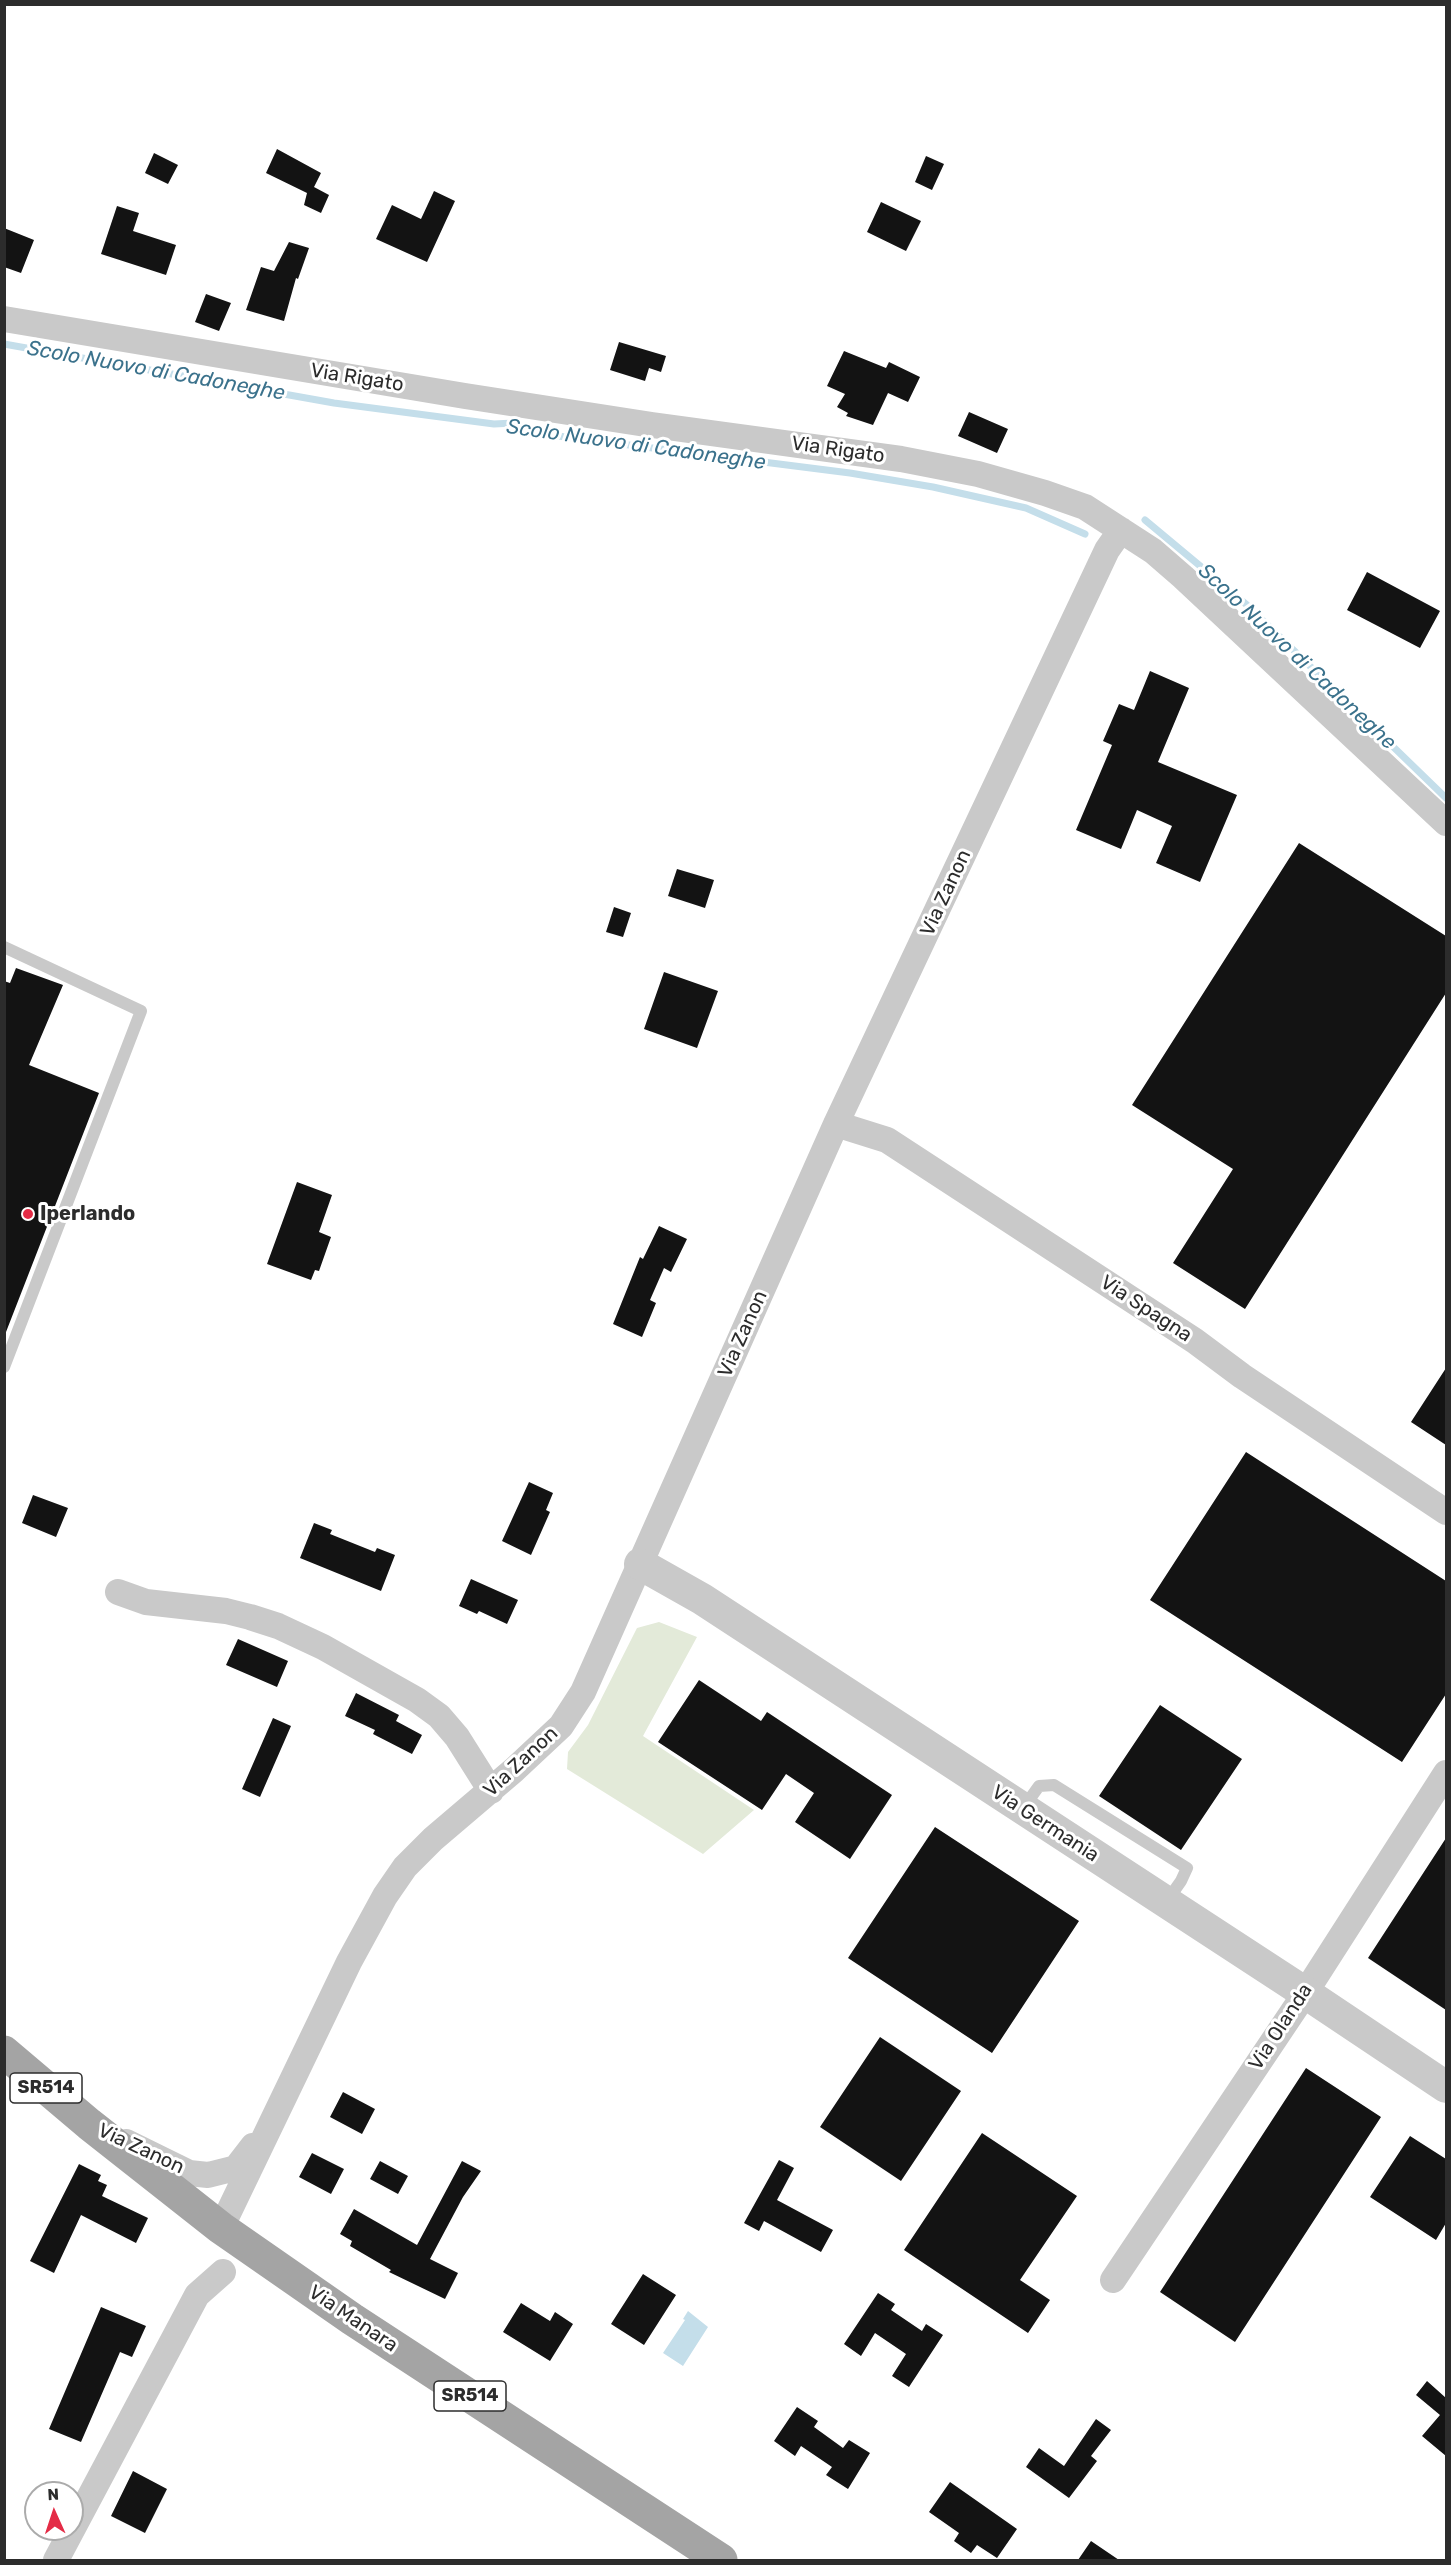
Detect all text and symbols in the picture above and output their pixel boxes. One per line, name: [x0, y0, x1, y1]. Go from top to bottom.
water label: Scolo Nuovo di Cadoneghe: [25, 336, 287, 406]
street label: Via Rigato: [309, 359, 405, 397]
water label: Scolo Nuovo di Cadoneghe: [505, 414, 767, 476]
street label: Via Rigato: [790, 432, 886, 468]
water label: Scolo Nuovo di Cadoneghe: [1193, 559, 1401, 755]
street label: Via Zanon: [916, 846, 976, 940]
place label: Iperlando: [40, 1202, 135, 1226]
marker: Iperlando: [21, 1207, 35, 1221]
street label: Via Spagna: [1096, 1271, 1196, 1347]
street label: Via Zanon: [713, 1287, 773, 1381]
street label: Via Zanon: [479, 1722, 563, 1802]
street label: Via Germania: [987, 1780, 1103, 1868]
street label: Via Olanda: [1244, 1979, 1318, 2075]
road number: SR514: [10, 2073, 82, 2103]
street label: Via Zanon: [94, 2119, 188, 2179]
street label: Via Manara: [304, 2280, 402, 2358]
road number: SR514: [434, 2381, 506, 2411]
north arrow: [24, 2481, 84, 2541]
text: N: [47, 2485, 59, 2504]

